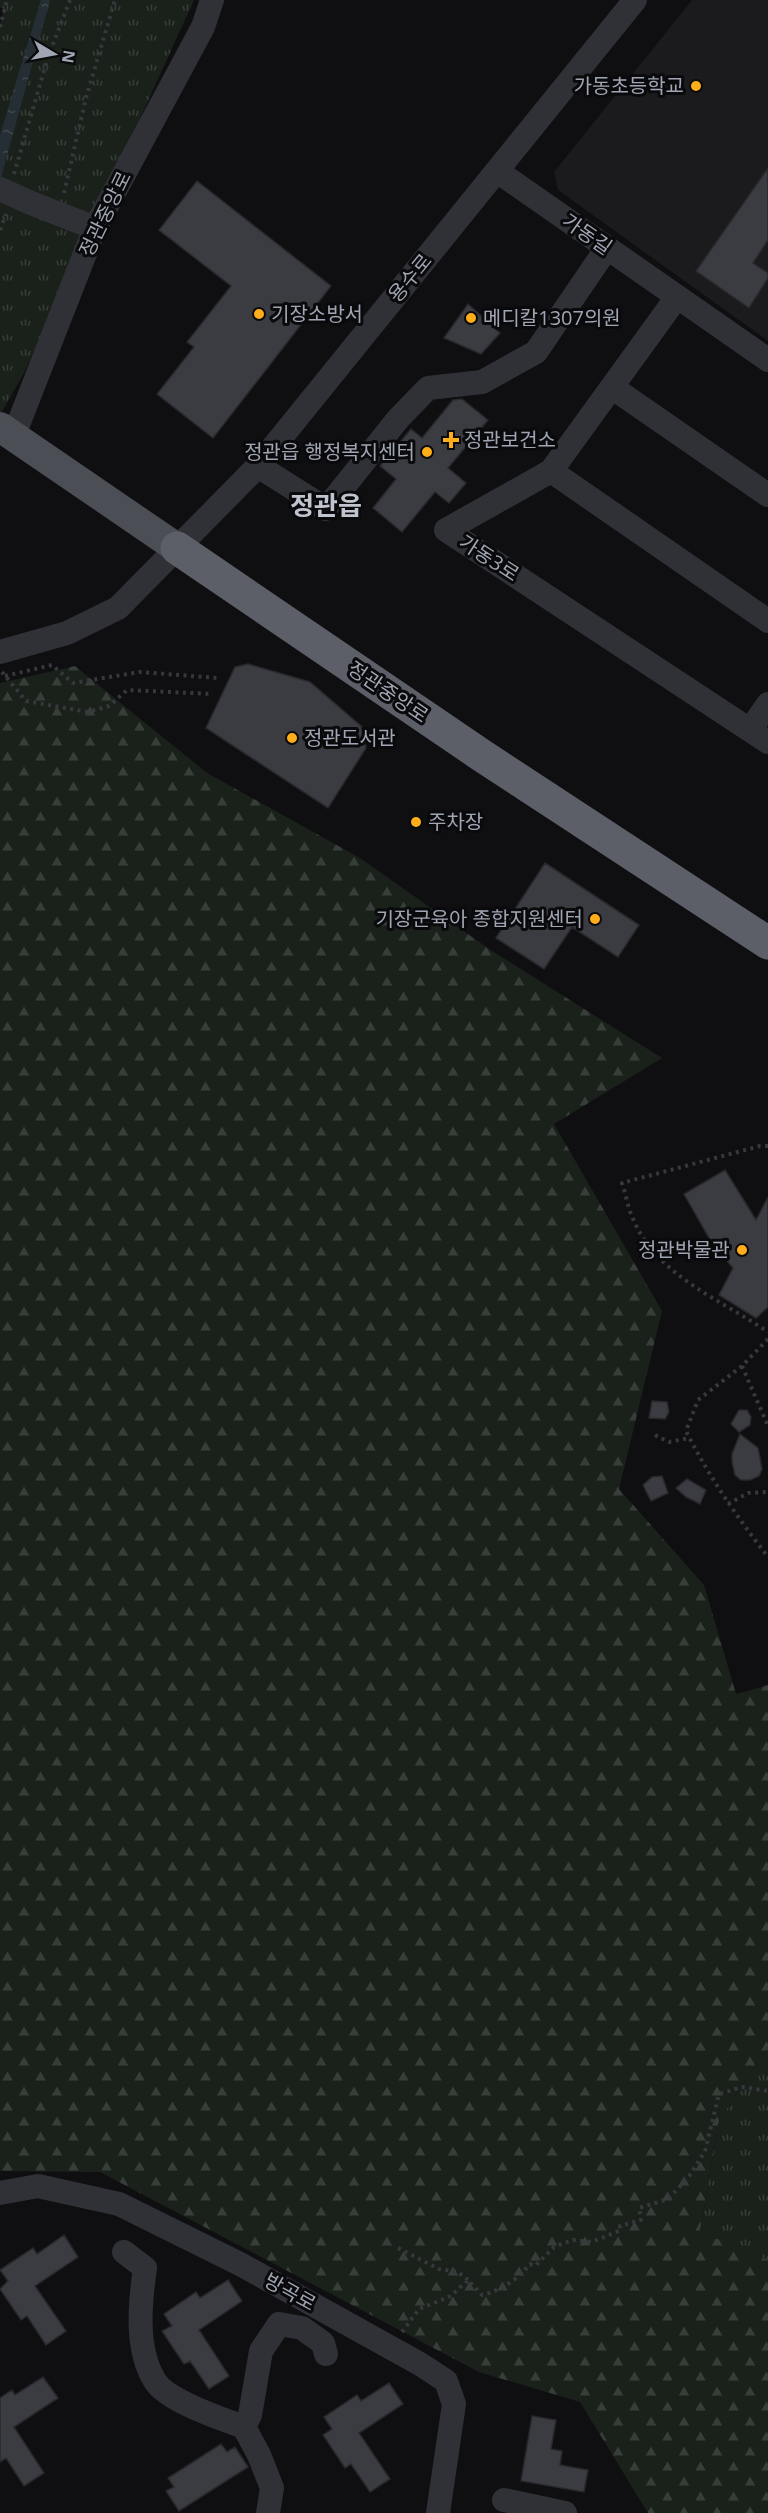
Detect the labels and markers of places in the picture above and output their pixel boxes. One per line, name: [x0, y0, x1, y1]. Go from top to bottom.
place label: 가동초등학교: [574, 72, 684, 99]
marker: 가동초등학교: [689, 79, 703, 93]
place label: 기장소방서: [271, 300, 363, 327]
place label: 메디칼1307의원: [483, 304, 621, 331]
marker: 기장소방서: [252, 307, 266, 321]
marker: 메디칼1307의원: [464, 311, 478, 325]
place label: 정관보건소: [464, 426, 556, 453]
marker: 정관보건소: [442, 431, 460, 449]
place label: 정관읍 행정복지센터: [244, 438, 415, 465]
marker: 정관읍 행정복지센터: [420, 445, 434, 459]
place label: 정관도서관: [304, 724, 396, 751]
marker: 정관도서관: [285, 731, 299, 745]
place label: 주차장: [428, 808, 483, 835]
marker: 주차장: [409, 815, 423, 829]
place label: 기장군육아 종합지원센터: [375, 905, 583, 932]
marker: 기장군육아 종합지원센터: [588, 912, 602, 926]
place label: 정관박물관: [638, 1236, 730, 1263]
marker: 정관박물관: [735, 1243, 749, 1257]

